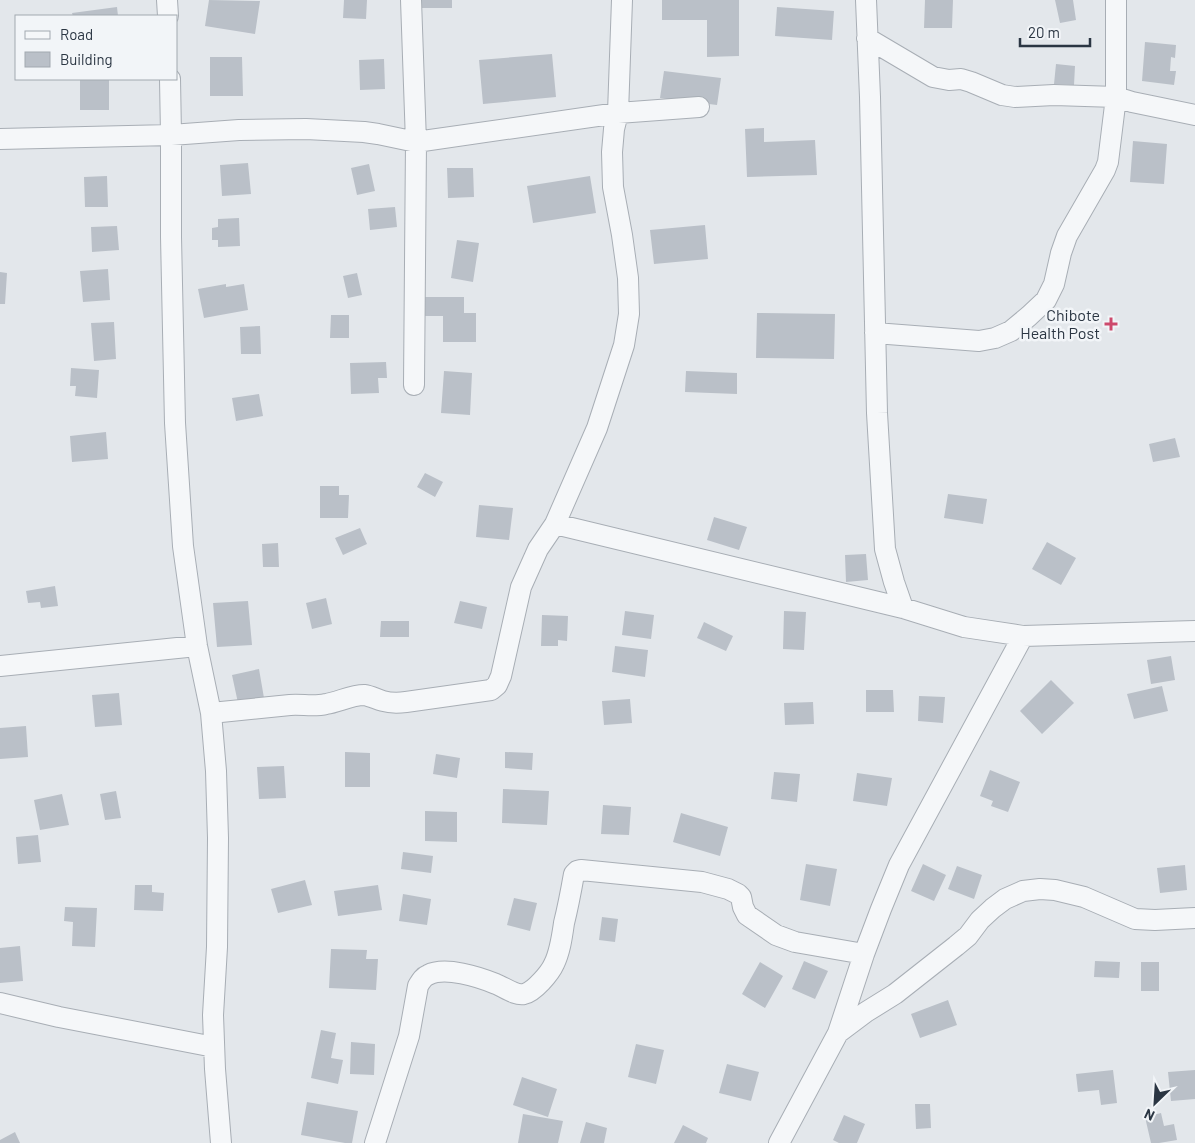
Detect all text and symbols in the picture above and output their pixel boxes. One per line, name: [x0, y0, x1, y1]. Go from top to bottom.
legend: [15, 15, 178, 80]
scale bar: [1020, 15, 1090, 47]
text: 20 m: [1028, 23, 1060, 41]
text: Road: [60, 25, 93, 43]
text: Building: [60, 50, 113, 68]
place label: Chibote Health Post: [1020, 305, 1100, 342]
marker: Chibote Health Post: [1104, 317, 1118, 331]
north arrow: [1130, 1078, 1180, 1128]
text: N: [1141, 1106, 1157, 1125]

